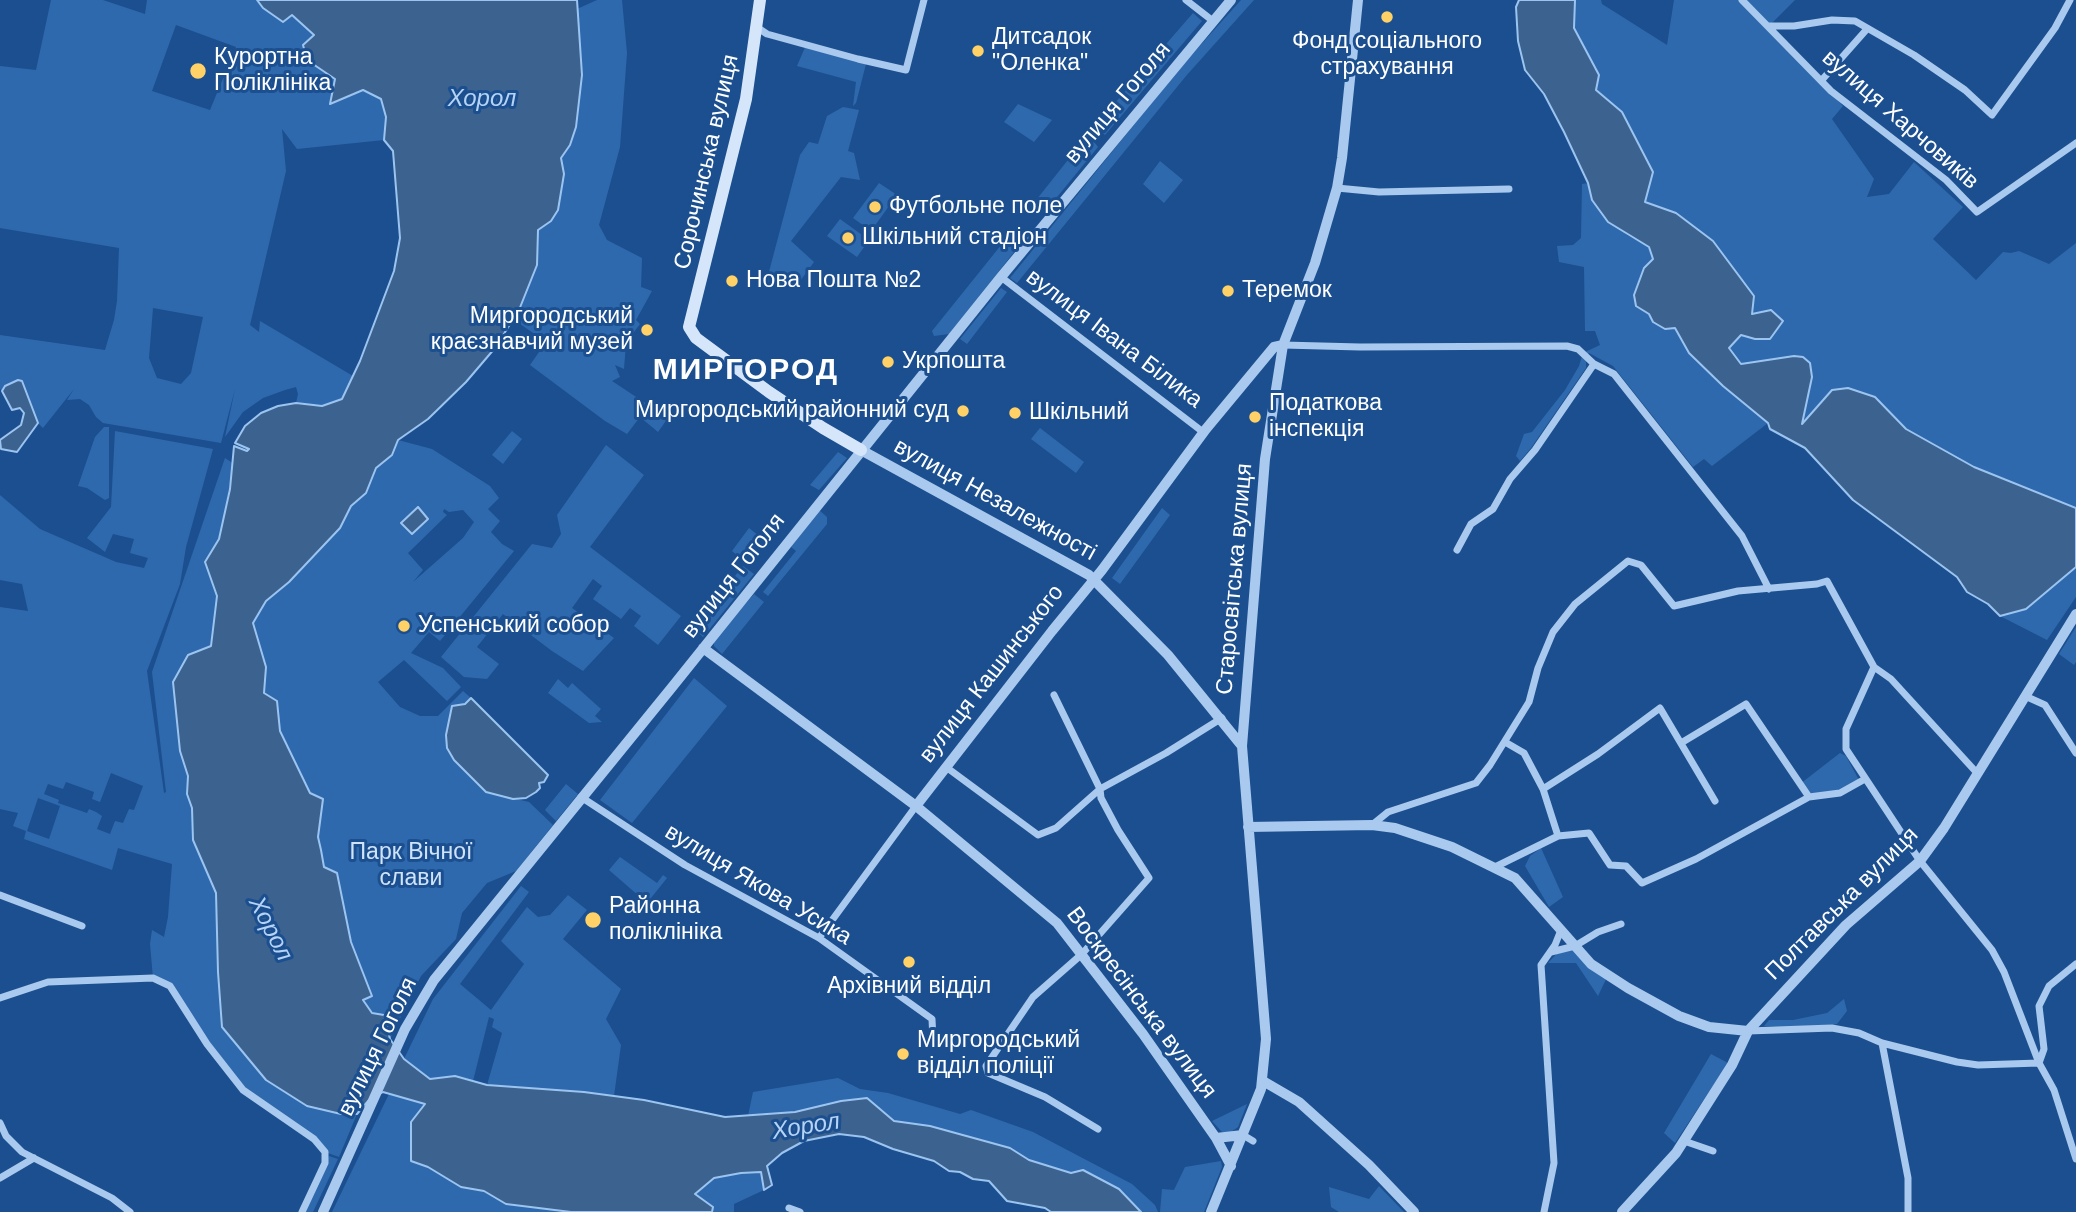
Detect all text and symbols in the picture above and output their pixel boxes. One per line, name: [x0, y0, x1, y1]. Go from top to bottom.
marker: Фонд соціального страхування: [1379, 9, 1395, 25]
place label: Дитсадок "Оленка": [992, 24, 1091, 78]
place label: Фонд соціального страхування: [1292, 28, 1482, 82]
street label: вулиця Гоголя: [1059, 36, 1177, 170]
marker: Дитсадок "Оленка": [970, 43, 986, 59]
place label: Курортна Поліклініка: [214, 44, 331, 98]
street label: вулиця Харчовиків: [1816, 44, 1984, 196]
street label: Сорочинська вулиця: [669, 52, 745, 272]
marker: Курортна Поліклініка: [188, 61, 208, 81]
water label: Хорол: [448, 85, 516, 113]
place label: Футбольне поле: [889, 193, 1062, 221]
marker: Футбольне поле: [867, 199, 883, 215]
place label: Шкільний стадіон: [862, 224, 1047, 252]
marker: Шкільний стадіон: [840, 230, 856, 246]
street label: вулиця Івана Білика: [1020, 264, 1208, 414]
place label: Нова Пошта №2: [746, 267, 921, 295]
marker: Нова Пошта №2: [724, 273, 740, 289]
place label: Теремок: [1242, 277, 1332, 305]
marker: Теремок: [1220, 283, 1236, 299]
place label: Миргородський краєзнавчий музей: [431, 303, 633, 357]
marker: Миргородський краєзнавчий музей: [639, 322, 655, 338]
place label: Укрпошта: [902, 348, 1005, 376]
district label: МИРГОРОД: [654, 353, 838, 389]
marker: Укрпошта: [880, 354, 896, 370]
place label: Податкова інспекція: [1269, 390, 1382, 444]
place label: Миргородський районний суд: [635, 397, 949, 425]
place label: Шкільний: [1029, 399, 1129, 427]
marker: Миргородський районний суд: [955, 403, 971, 419]
marker: Шкільний: [1007, 405, 1023, 421]
marker: Податкова інспекція: [1247, 409, 1263, 425]
street label: вулиця Незалежності: [889, 433, 1101, 567]
street label: Старосвітська вулиця: [1211, 462, 1259, 696]
street label: вулиця Гоголя: [677, 508, 791, 644]
street label: вулиця Кашинського: [914, 579, 1070, 769]
place label: Успенський собор: [418, 612, 609, 640]
marker: Успенський собор: [396, 618, 412, 634]
street label: вулиця Якова Усика: [660, 818, 856, 952]
street label: Полтавська вулиця: [1760, 822, 1924, 986]
park label: Парк Вічної слави: [350, 839, 472, 893]
water label: Хорол: [242, 892, 298, 966]
place label: Районна поліклініка: [609, 893, 722, 947]
street label: Воскресінська вулиця: [1060, 902, 1222, 1104]
marker: Районна поліклініка: [583, 910, 603, 930]
marker: Архівний відділ: [901, 954, 917, 970]
street label: вулиця Гоголя: [333, 973, 423, 1121]
place label: Архівний відділ: [827, 973, 991, 1001]
place label: Миргородський відділ поліції: [917, 1027, 1080, 1081]
marker: Миргородський відділ поліції: [895, 1046, 911, 1062]
water label: Хорол: [770, 1107, 842, 1147]

